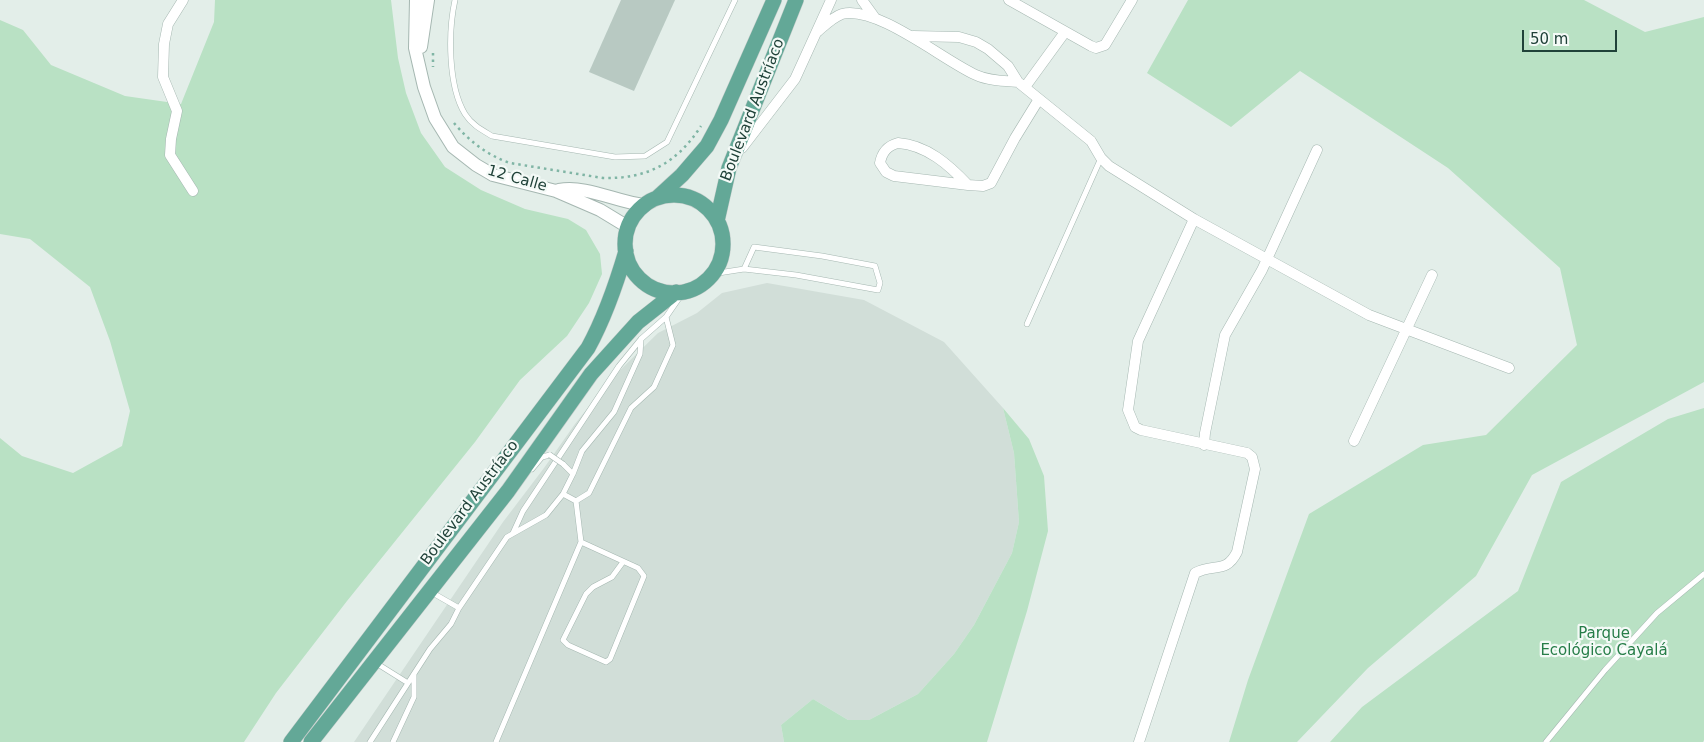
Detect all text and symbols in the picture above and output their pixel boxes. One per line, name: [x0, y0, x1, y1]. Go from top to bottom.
scale bar: [1524, 20, 1619, 52]
text: 50 m: [1530, 30, 1568, 48]
street label: Boulevard Austríaco: [718, 36, 788, 184]
street label: 12 Calle: [485, 162, 549, 196]
street label: Boulevard Austríaco: [417, 437, 523, 569]
park label: Parque Ecológico Cayalá: [1540, 625, 1668, 660]

